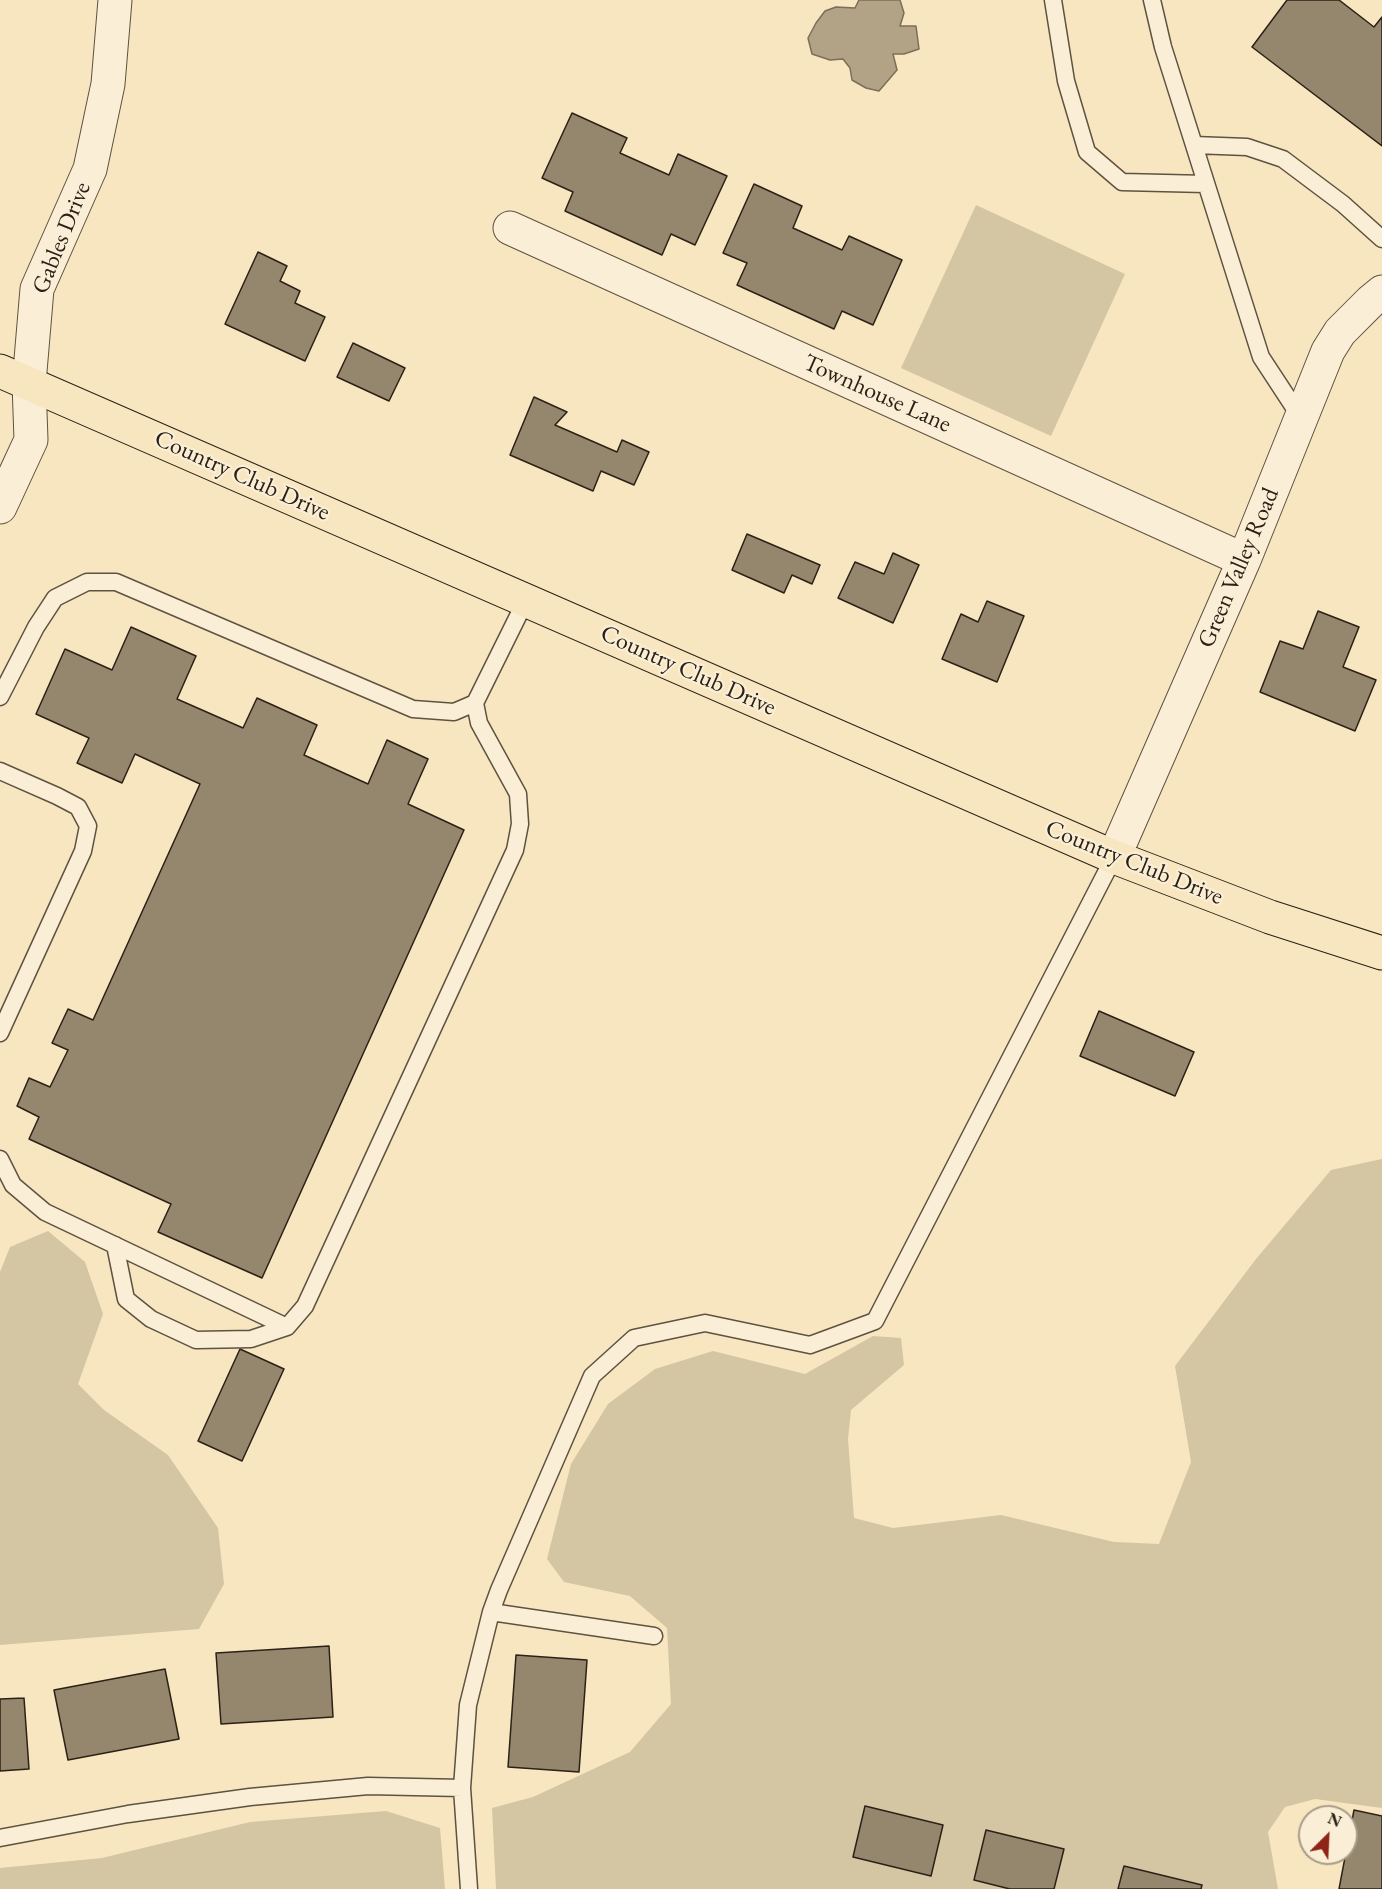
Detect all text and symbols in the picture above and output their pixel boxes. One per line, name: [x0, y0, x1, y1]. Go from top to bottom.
street label: Gables Drive: [27, 178, 97, 298]
street label: Townhouse Lane: [799, 349, 955, 439]
street label: Country Club Drive: [150, 424, 334, 528]
street label: Green Valley Road: [1192, 484, 1286, 652]
street label: Country Club Drive: [596, 619, 780, 723]
street label: Country Club Drive: [1041, 814, 1227, 912]
north arrow: [1298, 1805, 1358, 1865]
text: N: [1325, 1808, 1345, 1832]

